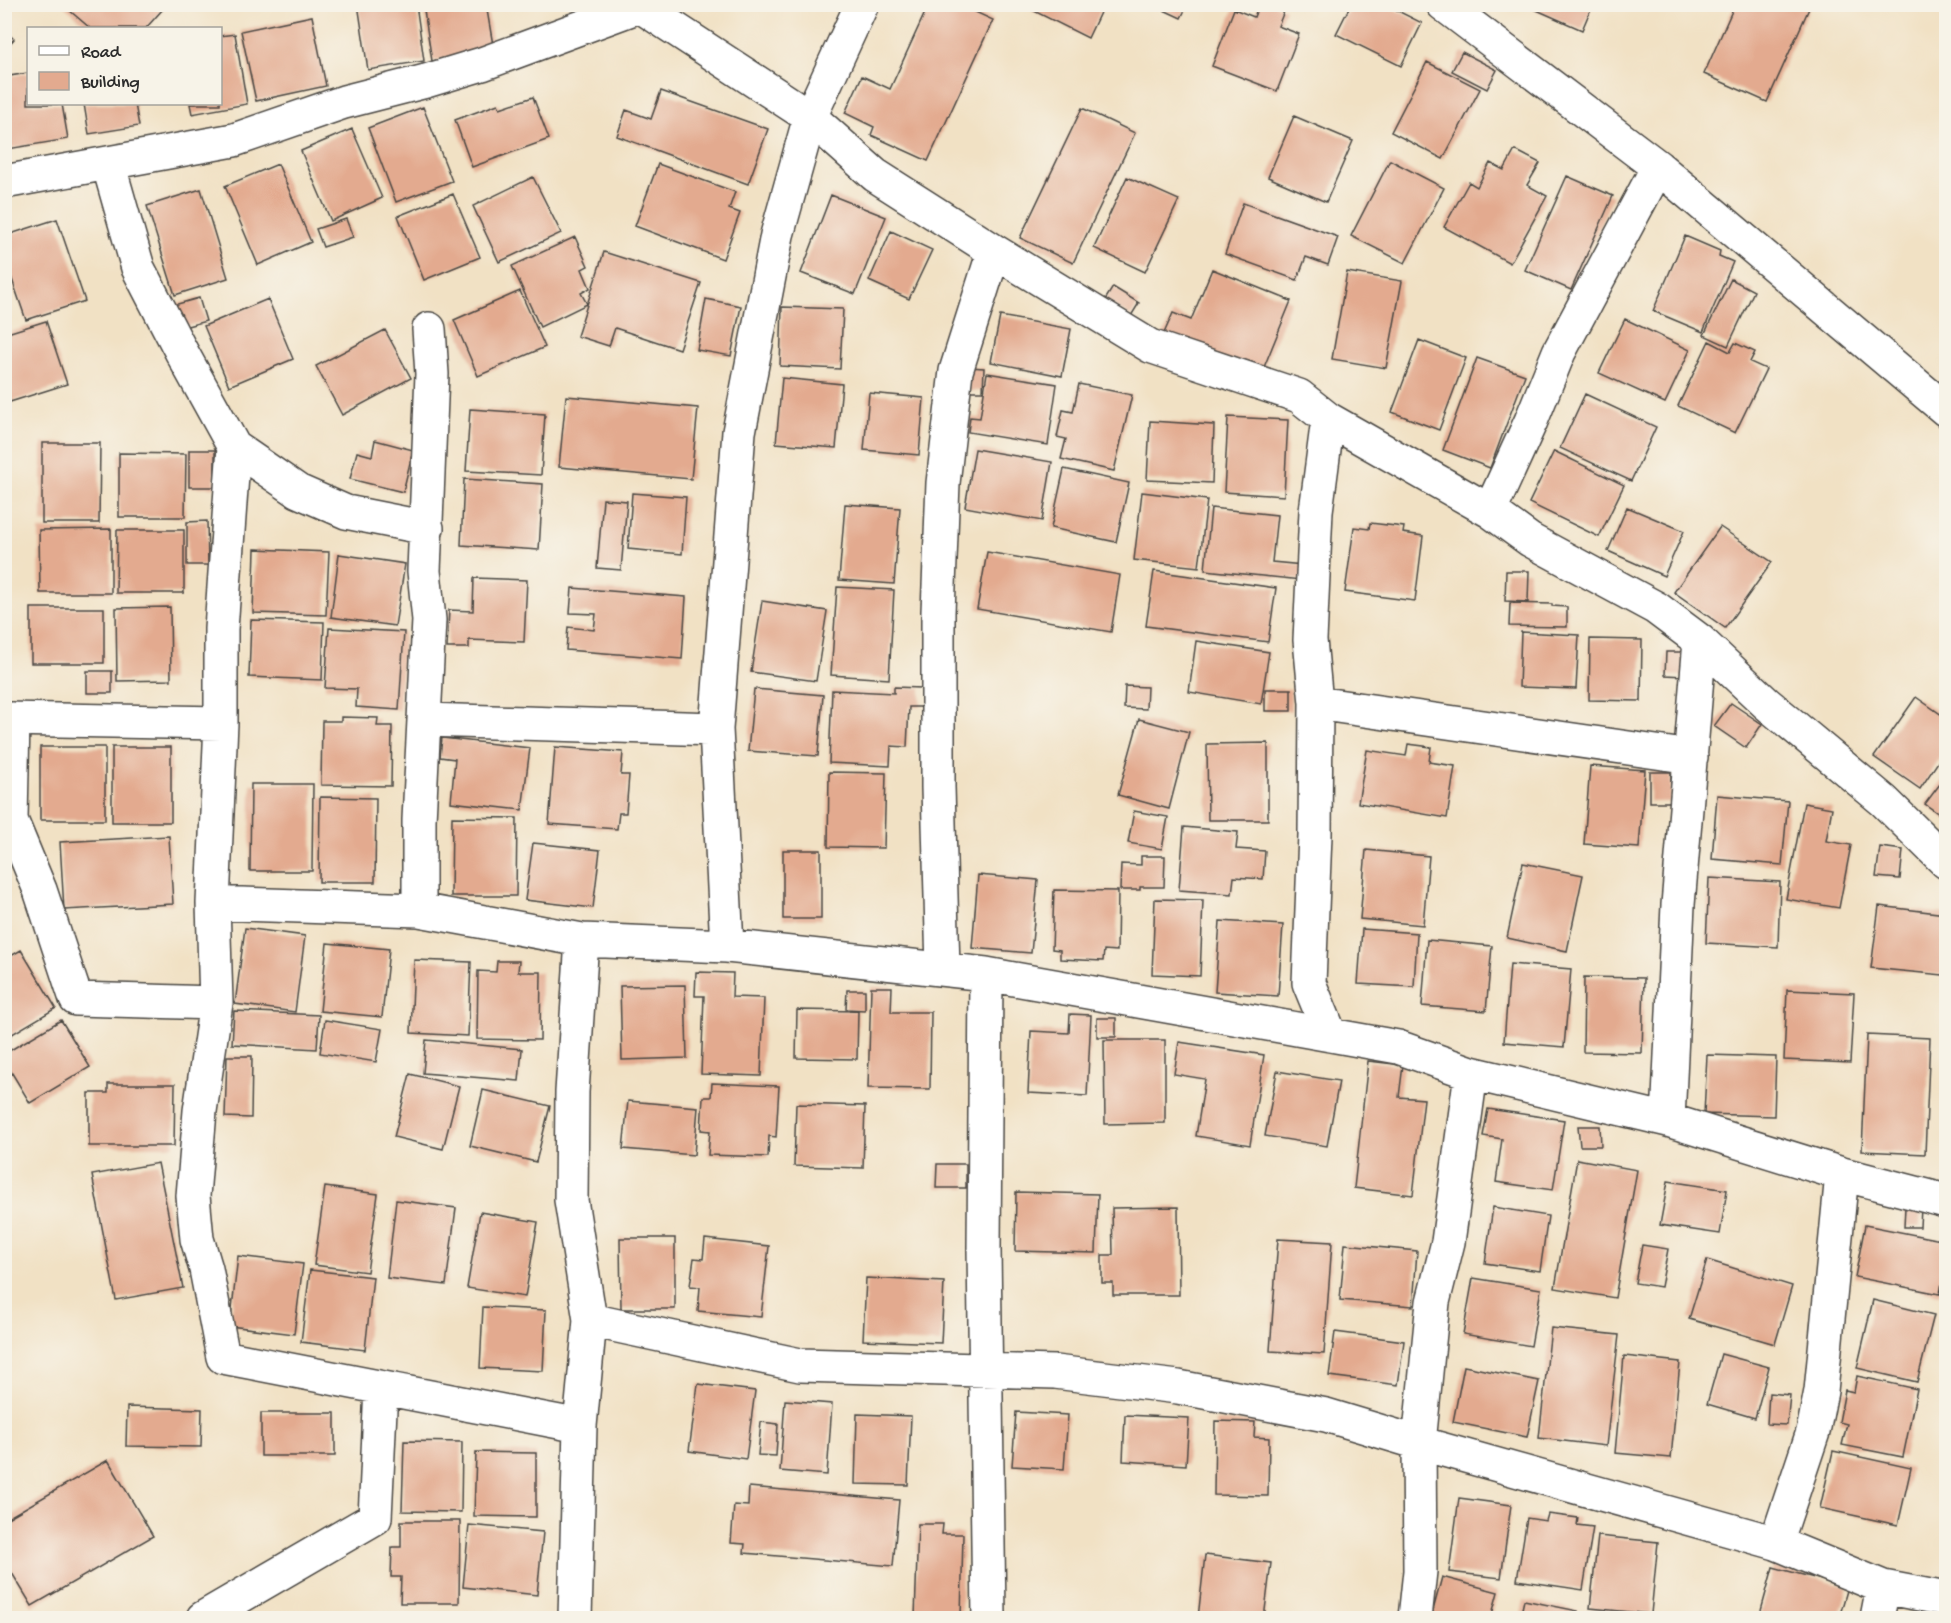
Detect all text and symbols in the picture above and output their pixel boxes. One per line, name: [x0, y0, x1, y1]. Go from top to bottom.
legend: [27, 27, 222, 105]
text: Road: [81, 43, 122, 64]
text: Building: [80, 73, 140, 94]

